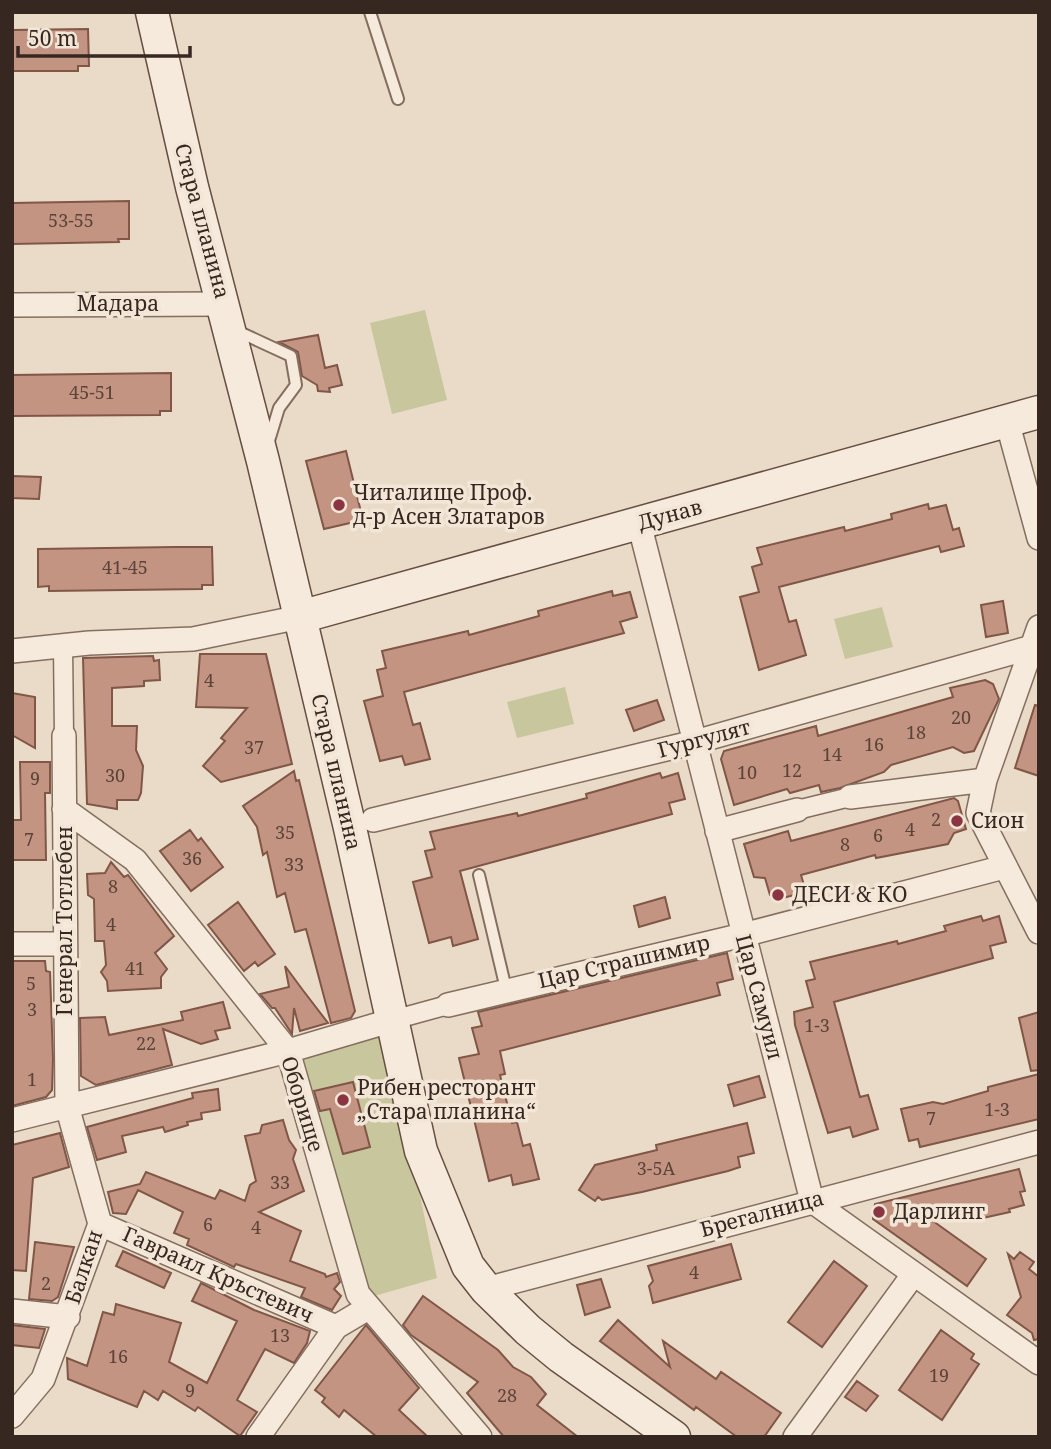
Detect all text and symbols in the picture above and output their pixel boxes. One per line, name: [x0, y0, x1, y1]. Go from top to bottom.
scale bar: [18, 14, 189, 58]
text: 50 m: [28, 24, 77, 52]
street label: Стара планина: [169, 140, 237, 302]
house number: 53-55: [48, 208, 94, 232]
street label: Мадара: [77, 289, 159, 317]
house number: 45-51: [69, 380, 115, 404]
place label: Читалище Проф. д-р Асен Златаров: [353, 478, 545, 530]
street label: Дунав: [635, 492, 705, 536]
marker: Читалище Проф. д-р Асен Златаров: [331, 497, 347, 513]
house number: 41-45: [102, 555, 148, 579]
house number: 4: [204, 668, 214, 692]
street label: Стара планина: [305, 691, 369, 853]
house number: 20: [951, 705, 971, 729]
street label: Гургулят: [654, 712, 753, 764]
house number: 18: [906, 720, 926, 744]
house number: 16: [864, 732, 884, 756]
house number: 37: [244, 735, 264, 759]
house number: 14: [822, 742, 842, 766]
house number: 12: [782, 758, 802, 782]
house number: 10: [737, 760, 757, 784]
house number: 30: [105, 763, 125, 787]
house number: 9: [30, 766, 40, 790]
place label: Сион: [971, 806, 1024, 834]
house number: 2: [931, 807, 941, 831]
marker: Сион: [949, 813, 965, 829]
house number: 4: [905, 817, 915, 841]
house number: 35: [275, 820, 295, 844]
house number: 6: [873, 823, 883, 847]
street label: Генерал Тотлебен: [50, 826, 78, 1016]
house number: 7: [24, 827, 34, 851]
house number: 8: [840, 832, 850, 856]
house number: 36: [182, 846, 202, 870]
house number: 33: [284, 852, 304, 876]
house number: 8: [108, 874, 118, 898]
place label: ДЕСИ & КО: [792, 880, 907, 908]
marker: ДЕСИ & КО: [770, 887, 786, 903]
house number: 4: [106, 912, 116, 936]
street label: Цар Страшимир: [535, 928, 712, 994]
street label: Цар Самуил: [730, 931, 790, 1063]
house number: 41: [125, 956, 145, 980]
house number: 5: [26, 971, 36, 995]
house number: 3: [27, 997, 37, 1021]
house number: 1-3: [804, 1013, 830, 1037]
house number: 22: [136, 1031, 156, 1055]
street label: Оборище: [275, 1053, 331, 1155]
house number: 1: [27, 1067, 37, 1091]
place label: Рибен ресторант „Стара планина“: [357, 1073, 536, 1125]
marker: Рибен ресторант „Стара планина“: [335, 1092, 351, 1108]
house number: 1-3: [984, 1097, 1010, 1121]
house number: 7: [926, 1106, 936, 1130]
house number: 3-5А: [637, 1156, 676, 1180]
house number: 33: [270, 1170, 290, 1194]
street label: Брегалница: [697, 1183, 827, 1243]
place label: Дарлинг: [893, 1197, 985, 1225]
marker: Дарлинг: [871, 1204, 887, 1220]
house number: 6: [203, 1212, 213, 1236]
house number: 4: [251, 1215, 261, 1239]
street label: Гавраил Кръстевич: [119, 1219, 318, 1329]
street label: Балкан: [58, 1226, 108, 1307]
house number: 4: [689, 1260, 699, 1284]
house number: 2: [41, 1271, 51, 1295]
house number: 13: [270, 1323, 290, 1347]
house number: 16: [108, 1344, 128, 1368]
house number: 19: [929, 1363, 949, 1387]
house number: 9: [185, 1378, 195, 1402]
house number: 28: [497, 1383, 517, 1407]

